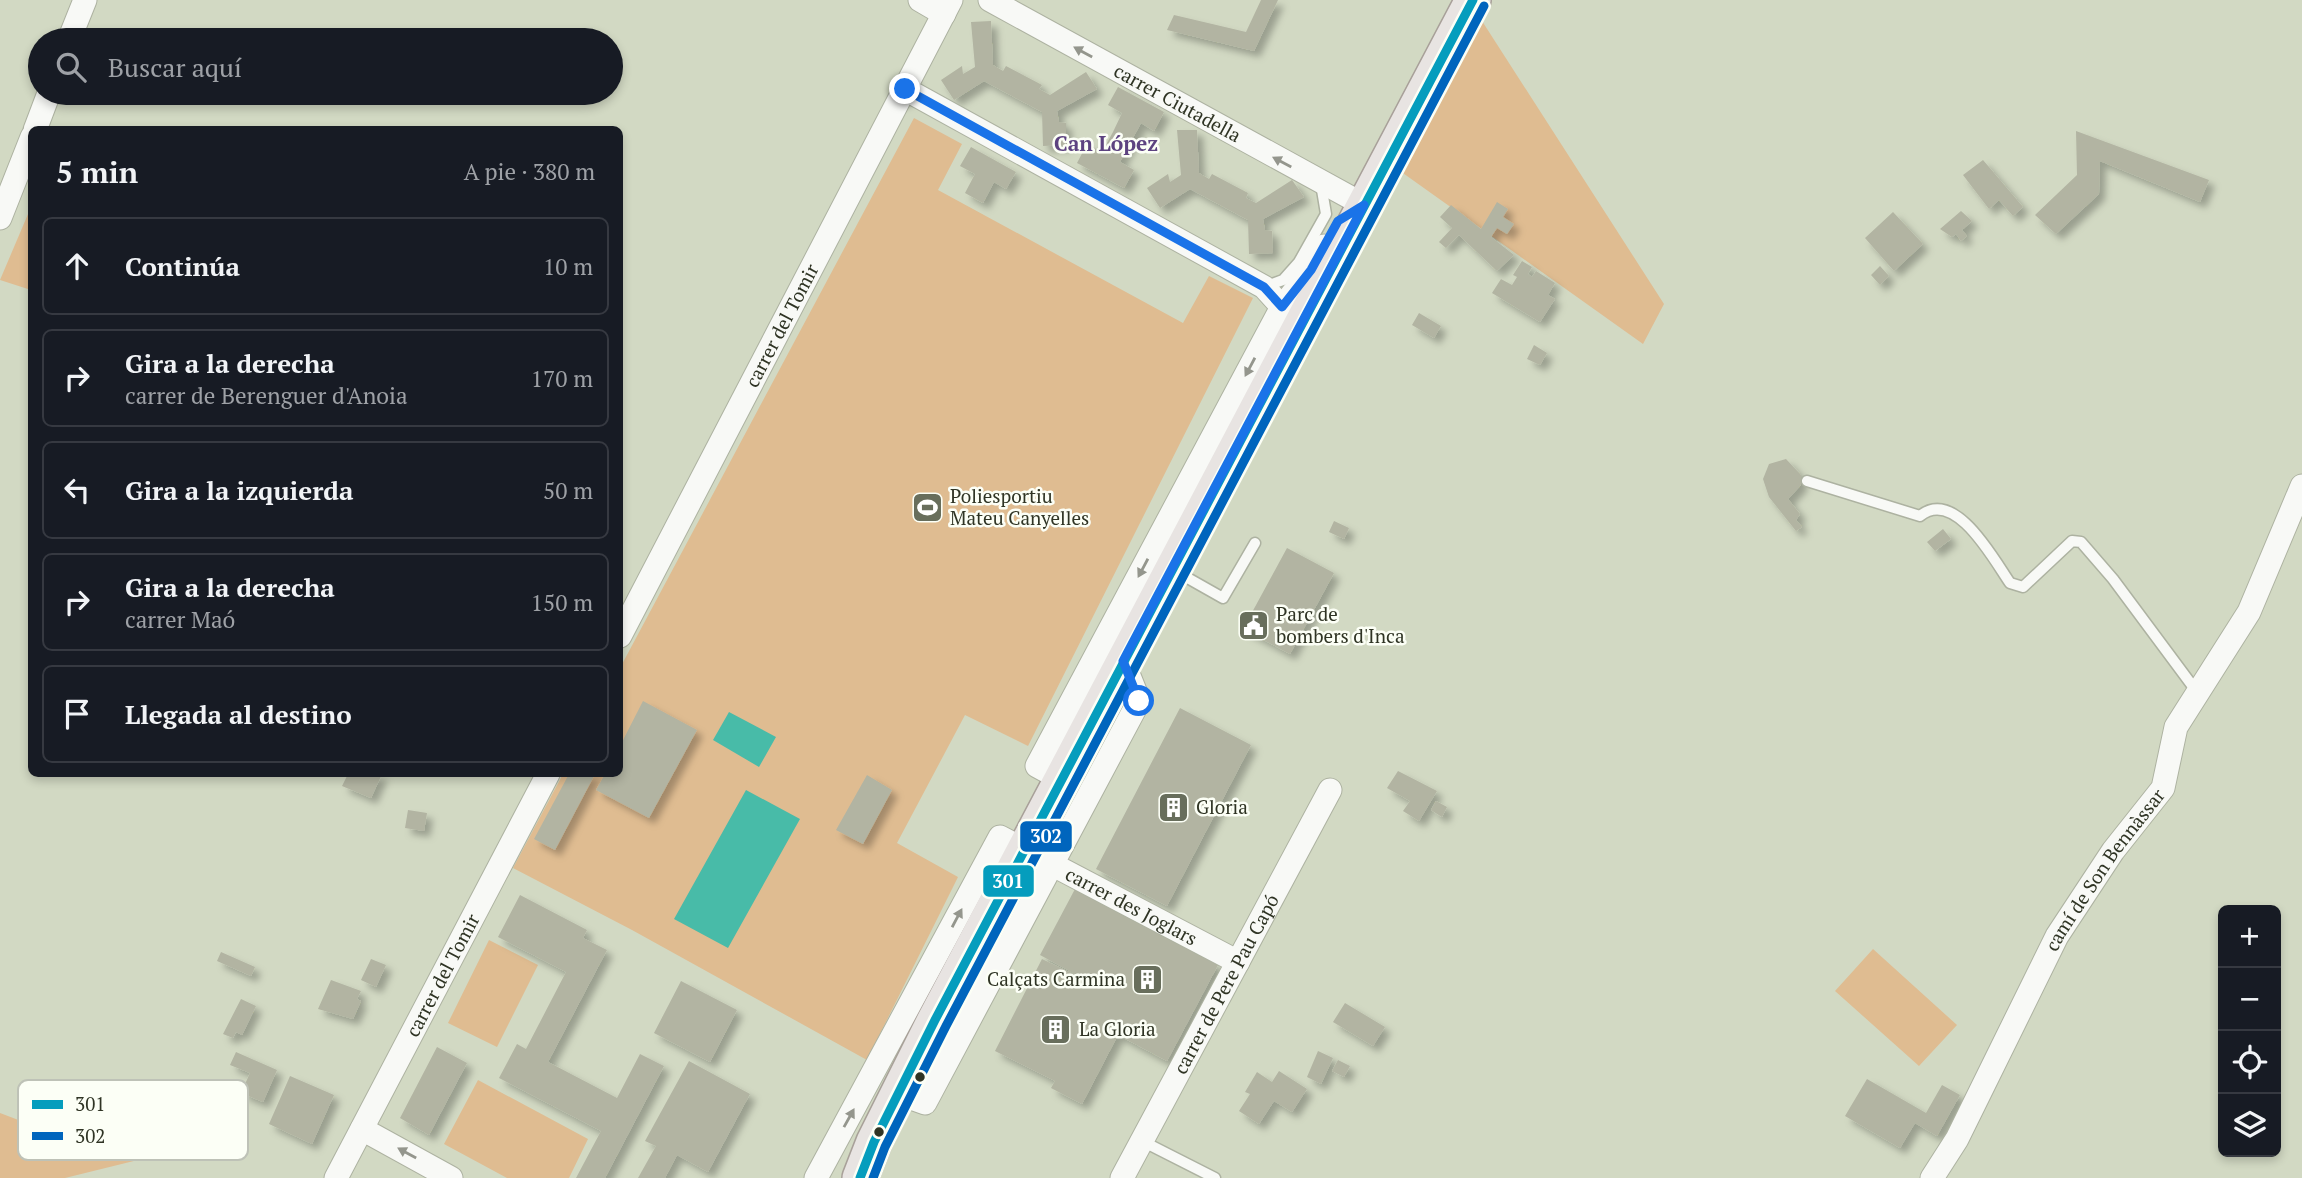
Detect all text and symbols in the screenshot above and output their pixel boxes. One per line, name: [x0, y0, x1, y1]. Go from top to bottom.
search box: [28, 28, 623, 105]
one-way arrow: [1073, 46, 1092, 58]
icon: search: [52, 48, 90, 86]
text: Buscar aquí: [108, 50, 242, 84]
street label: carrer Ciutadella: [1110, 58, 1246, 148]
route end: [889, 73, 920, 104]
district label: Can López: [1054, 129, 1158, 157]
text: 5 min: [56, 152, 138, 192]
text: A pie · 380 m: [464, 156, 595, 187]
one-way arrow: [1272, 156, 1292, 167]
icon: ahead: [58, 247, 96, 285]
text: Continúa: [125, 249, 240, 283]
text: 10 m: [543, 251, 593, 282]
street label: carrer del Tomir: [739, 259, 824, 391]
text: Gira a la derecha: [125, 346, 335, 380]
one-way arrow: [1244, 357, 1256, 377]
icon: right: [58, 359, 96, 397]
text: 170 m: [531, 363, 593, 394]
text: carrer de Berenguer d'Anoia: [125, 380, 408, 411]
icon: left: [58, 471, 96, 509]
text: Gira a la izquierda: [125, 473, 353, 507]
text: 50 m: [543, 475, 593, 506]
place label: Poliesportiu Mateu Canyelles: [950, 483, 1089, 530]
sports icon: Poliesportiu Mateu Canyelles: [910, 490, 944, 524]
one-way arrow: [1137, 558, 1149, 578]
text: Gira a la derecha: [125, 570, 335, 604]
icon: right: [58, 583, 96, 621]
text: 150 m: [531, 587, 593, 618]
place label: Parc de bombers d'Inca: [1276, 601, 1405, 648]
text: carrer Maó: [125, 604, 235, 635]
public building icon: Parc de bombers d'Inca: [1236, 608, 1270, 642]
route start: [1123, 685, 1154, 716]
icon: arrive: [58, 695, 96, 733]
text: Llegada al destino: [125, 697, 352, 731]
street label: camí de Son Bennàssar: [2039, 783, 2170, 955]
building icon: Gloria: [1156, 790, 1190, 824]
place label: Gloria: [1196, 794, 1248, 819]
line badge: 302: [1019, 820, 1073, 853]
text: 302: [1030, 823, 1062, 848]
street label: carrer des Joglars: [1062, 861, 1202, 950]
line badge: 301: [982, 864, 1035, 898]
text: 301: [992, 868, 1024, 893]
street label: carrer de Pere Pau Capó: [1167, 890, 1284, 1078]
map controls: [2218, 905, 2281, 1157]
button: +: [2218, 905, 2281, 968]
one-way arrow: [951, 908, 963, 928]
street label: carrer del Tomir: [399, 909, 485, 1041]
building icon: Calçats Carmina: [1131, 962, 1165, 996]
place label: Calçats Carmina: [987, 966, 1125, 991]
button: −: [2218, 968, 2281, 1031]
building icon: La Gloria: [1039, 1012, 1073, 1046]
place label: La Gloria: [1079, 1016, 1156, 1041]
button: locate: [2218, 1031, 2281, 1094]
unlabelled marker: [913, 1070, 927, 1084]
legend: [18, 1080, 248, 1160]
text: 301: [75, 1091, 105, 1116]
button: layers: [2218, 1094, 2281, 1157]
one-way arrow: [843, 1108, 855, 1128]
text: 302: [75, 1123, 105, 1148]
unlabelled marker: [872, 1125, 886, 1139]
one-way arrow: [397, 1147, 416, 1159]

